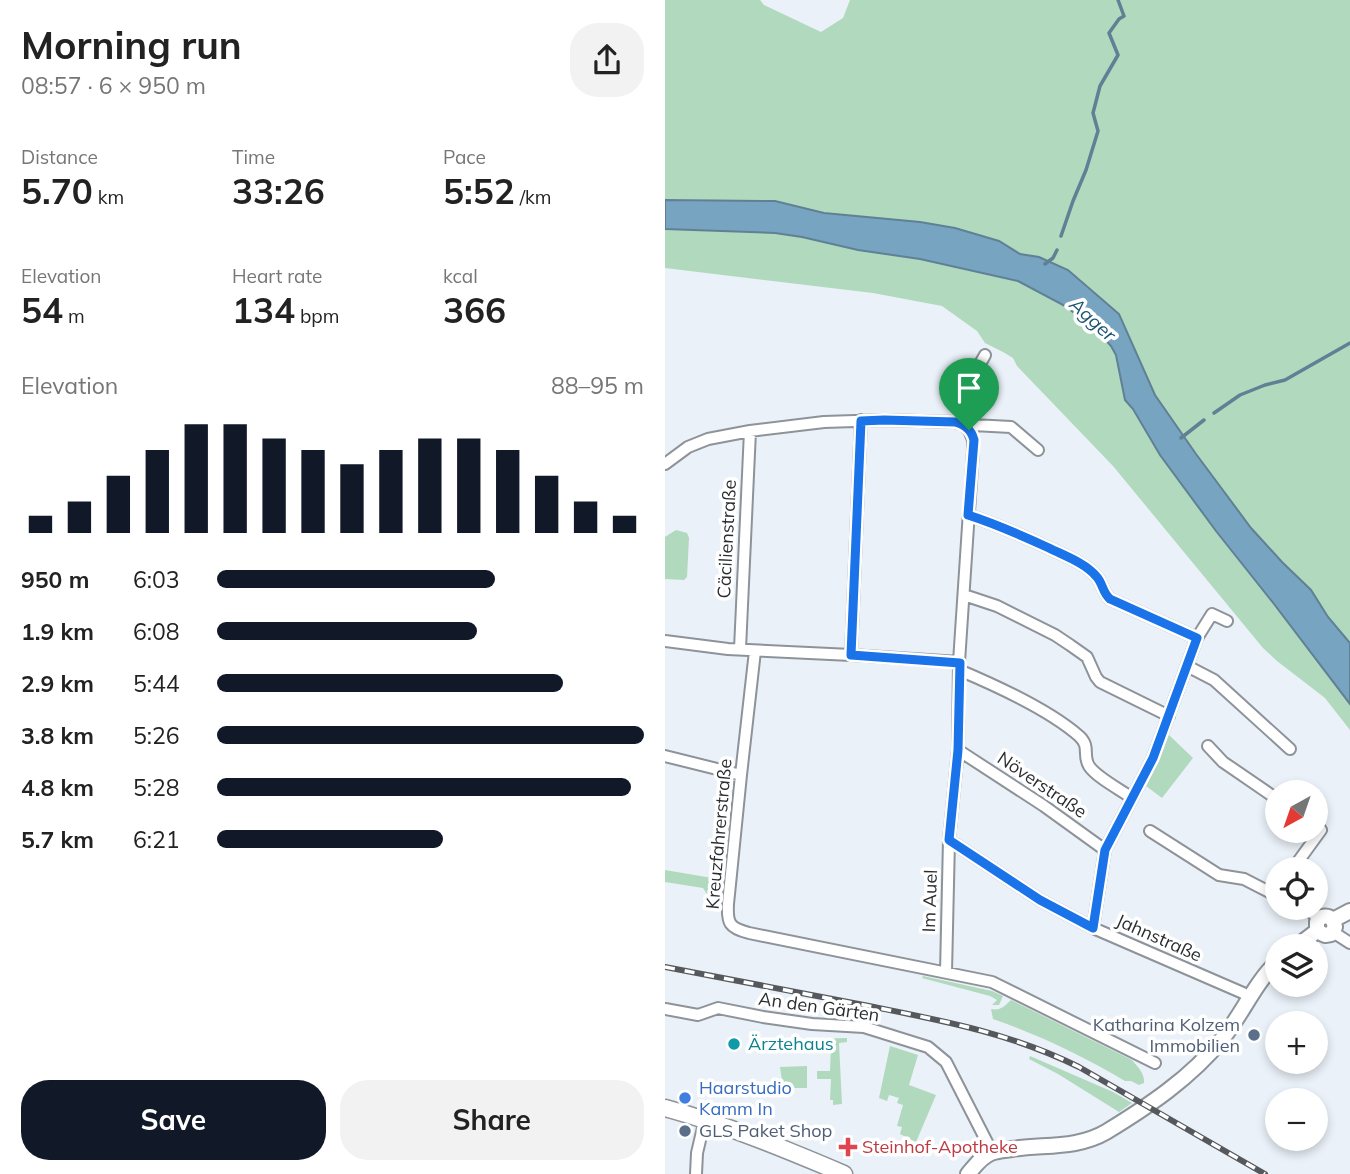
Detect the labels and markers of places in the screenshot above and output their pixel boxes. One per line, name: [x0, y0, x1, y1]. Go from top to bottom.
pin: [939, 358, 999, 430]
place label: Katharina Kolzem Immobilien: [1093, 1013, 1240, 1057]
marker: Katharina Kolzem Immobilien: [1246, 1027, 1262, 1043]
place label: Ärztehaus: [748, 1032, 834, 1055]
marker: Ärztehaus: [726, 1036, 742, 1052]
place label: Haarstudio Kamm In: [699, 1076, 792, 1120]
marker: Haarstudio Kamm In: [677, 1090, 693, 1106]
place label: GLS Paket Shop: [699, 1119, 832, 1142]
marker: GLS Paket Shop: [677, 1123, 693, 1139]
place label: Steinhof-Apotheke: [862, 1135, 1018, 1158]
marker: Steinhof-Apotheke: [840, 1139, 856, 1155]

